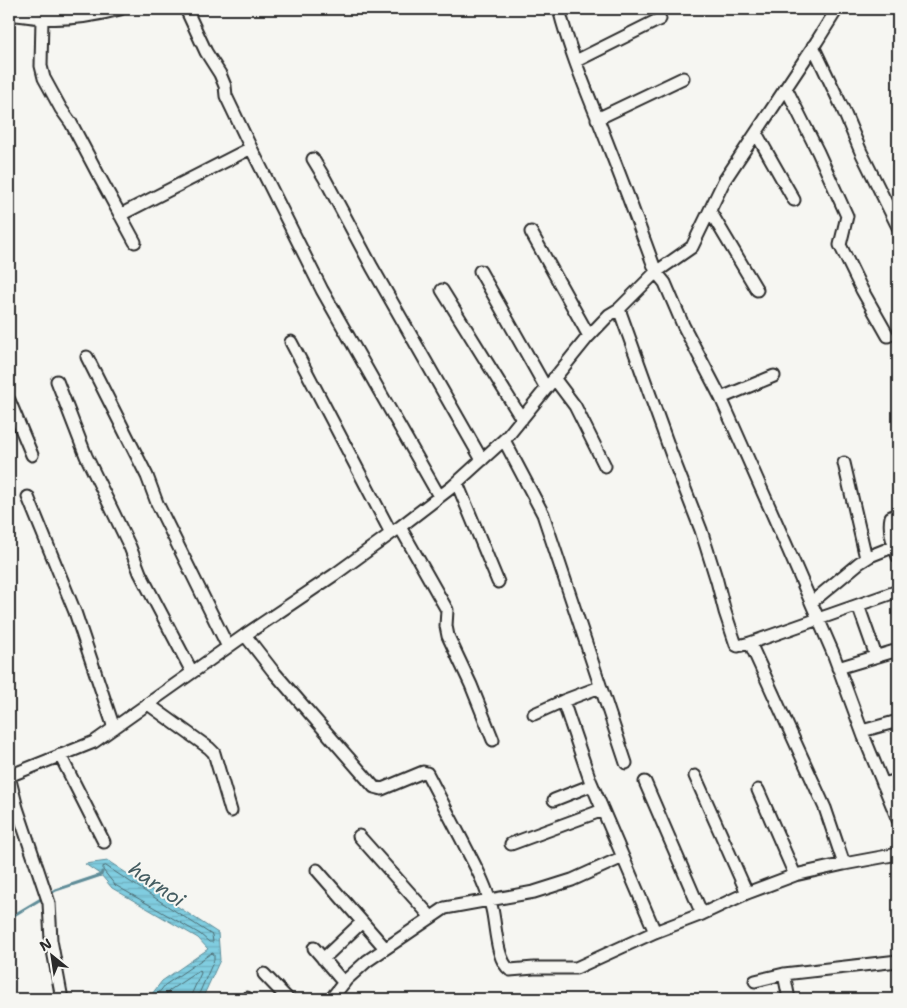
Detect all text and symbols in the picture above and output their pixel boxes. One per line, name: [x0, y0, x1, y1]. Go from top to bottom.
water label: harnoi: [124, 855, 191, 913]
north arrow: [28, 930, 78, 980]
text: N: [36, 934, 55, 955]

